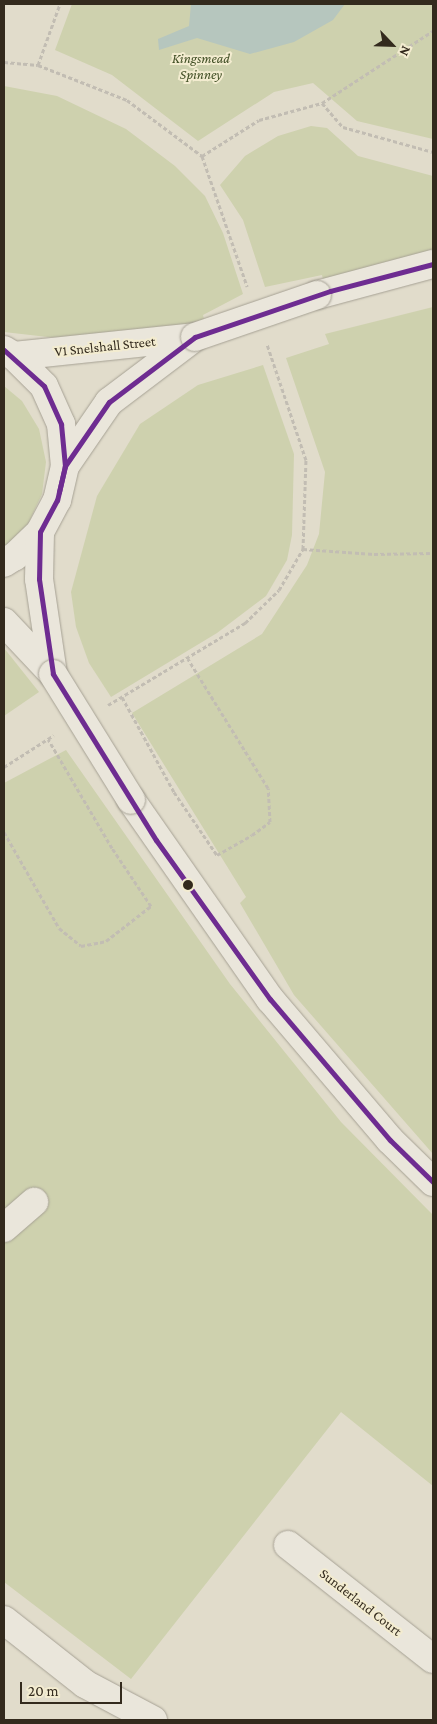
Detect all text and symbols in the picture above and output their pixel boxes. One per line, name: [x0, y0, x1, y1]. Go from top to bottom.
north arrow: [367, 20, 417, 70]
text: N: [396, 43, 415, 59]
park label: Kingsmead Spinney: [172, 50, 230, 82]
street label: V1 Snelshall Street: [54, 332, 156, 360]
unlabelled marker: [183, 880, 193, 890]
street label: Sunderland Court: [317, 1565, 405, 1639]
scale bar: [22, 1672, 125, 1704]
text: 20 m: [28, 1683, 59, 1699]

